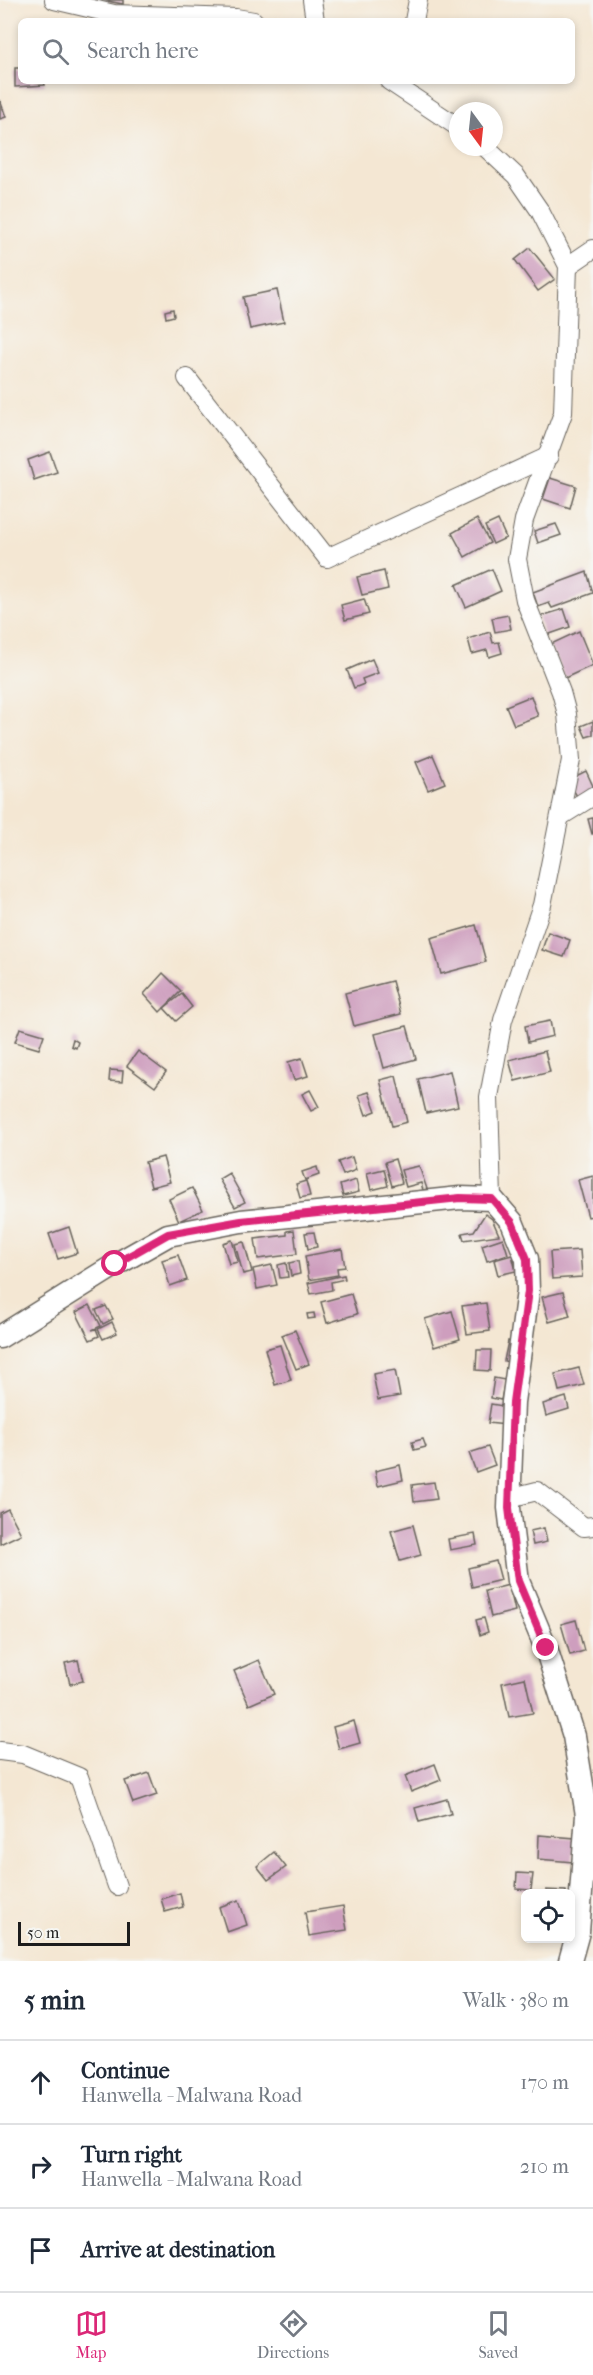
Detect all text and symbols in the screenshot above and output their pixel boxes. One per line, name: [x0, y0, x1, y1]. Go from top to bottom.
search box: [18, 18, 575, 84]
icon: search: [39, 35, 72, 68]
text: Search here: [87, 38, 199, 64]
north arrow: [449, 102, 503, 156]
route start: [101, 1250, 127, 1276]
route end: [532, 1634, 558, 1660]
map controls: [521, 1889, 575, 1943]
button: locate: [521, 1889, 575, 1943]
scale bar: [18, 1919, 130, 1946]
text: 50 m: [27, 1923, 59, 1942]
text: 5 min: [24, 1985, 85, 2016]
text: Walk · 380 m: [463, 1989, 569, 2012]
text: Continue: [81, 2058, 170, 2084]
icon: ahead: [24, 2066, 57, 2099]
text: 170 m: [520, 2071, 569, 2094]
text: Hanwella - Malwana Road: [81, 2084, 302, 2107]
text: Turn right: [81, 2142, 182, 2168]
icon: right: [24, 2150, 57, 2183]
text: 210 m: [520, 2155, 569, 2178]
text: Hanwella - Malwana Road: [81, 2168, 302, 2191]
icon: arrive: [24, 2234, 57, 2267]
text: Arrive at destination: [81, 2237, 275, 2263]
tab: Map: [75, 2307, 108, 2362]
tab: Directions: [257, 2307, 329, 2362]
tab: Saved: [479, 2307, 518, 2362]

